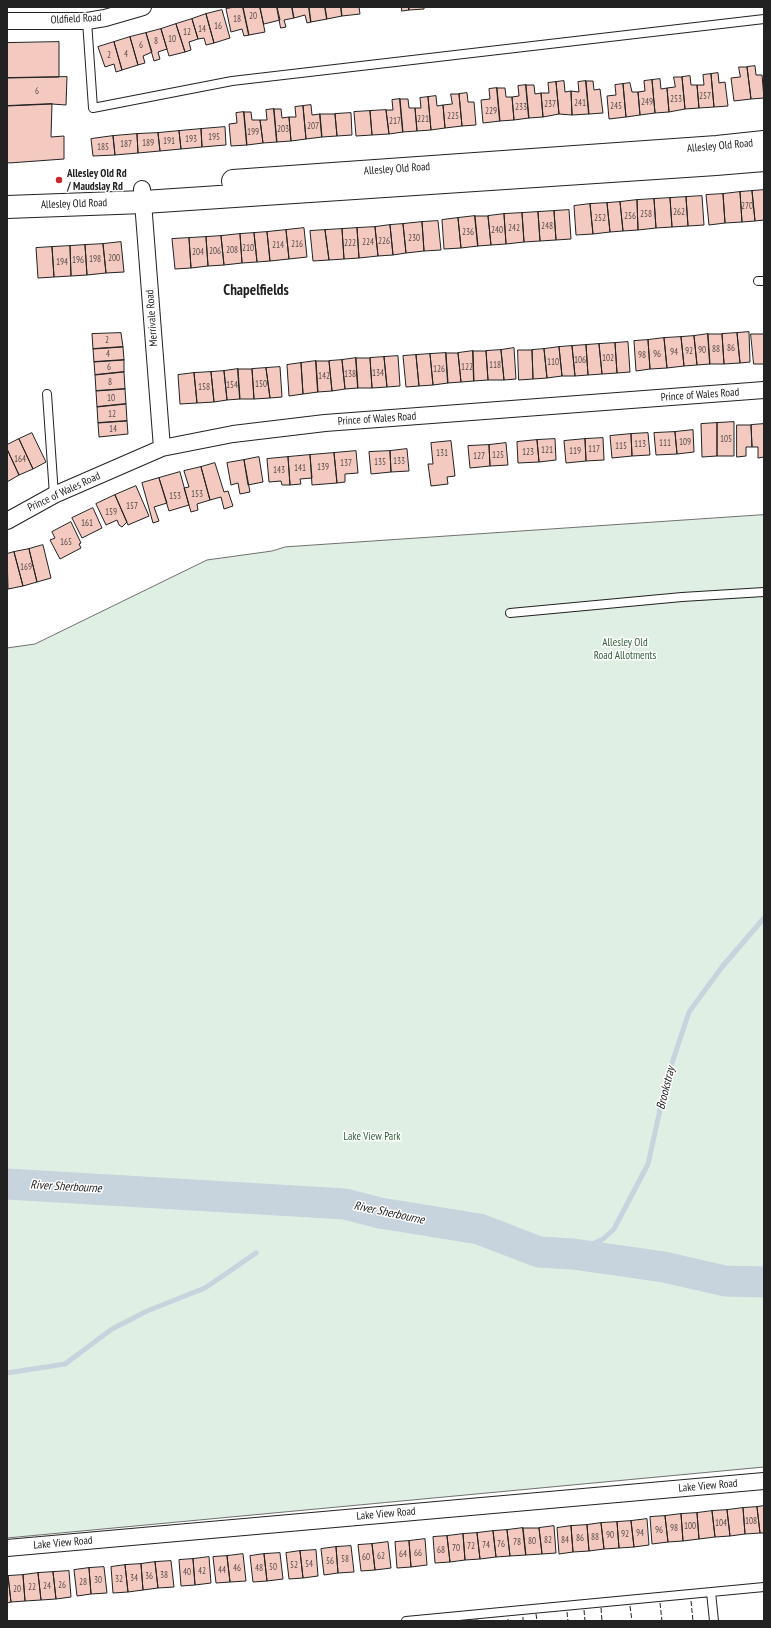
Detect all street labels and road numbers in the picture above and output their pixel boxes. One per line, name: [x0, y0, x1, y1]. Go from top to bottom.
street label: Oldfield Road: [50, 11, 102, 27]
street label: Allesley Old Road: [686, 137, 754, 155]
street label: Allesley Old Road: [363, 160, 431, 178]
street label: Allesley Old Road: [41, 196, 107, 212]
street label: Merrivale Road: [143, 289, 161, 347]
street label: Prince of Wales Road: [660, 386, 740, 404]
street label: Prince of Wales Road: [337, 410, 417, 428]
street label: Prince of Wales Road: [26, 469, 102, 515]
street label: Lake View Road: [678, 1477, 738, 1495]
street label: Lake View Road: [356, 1505, 416, 1523]
street label: Lake View Road: [33, 1534, 93, 1552]

